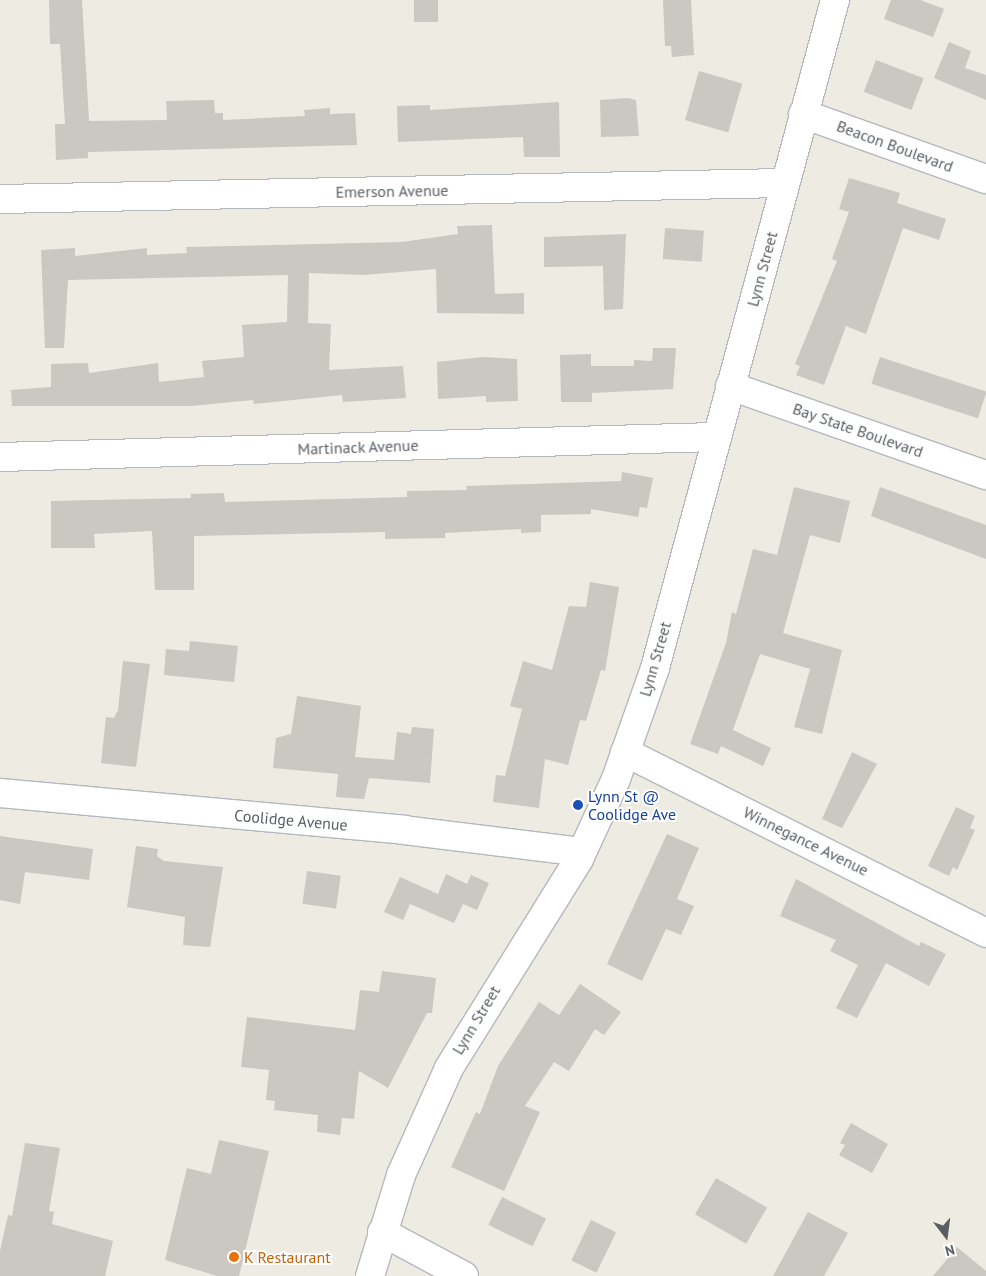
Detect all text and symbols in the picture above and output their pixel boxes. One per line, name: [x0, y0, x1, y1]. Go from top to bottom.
street label: Beacon Boulevard: [834, 116, 956, 176]
street label: Emerson Avenue: [335, 180, 449, 202]
street label: Lynn Street: [743, 229, 781, 309]
street label: Bay State Boulevard: [790, 399, 926, 461]
street label: Martinack Avenue: [297, 435, 419, 459]
street label: Lynn Street: [635, 619, 675, 699]
place label: Lynn St @ Coolidge Ave: [588, 786, 677, 824]
marker: Lynn St @ Coolidge Ave: [572, 799, 584, 811]
street label: Winnegance Avenue: [740, 802, 872, 880]
street label: Coolidge Avenue: [233, 805, 349, 835]
street label: Lynn Street: [448, 982, 504, 1058]
north arrow: [921, 1211, 971, 1261]
text: N: [943, 1241, 957, 1260]
place label: K Restaurant: [244, 1247, 331, 1267]
marker: K Restaurant: [228, 1251, 240, 1263]

